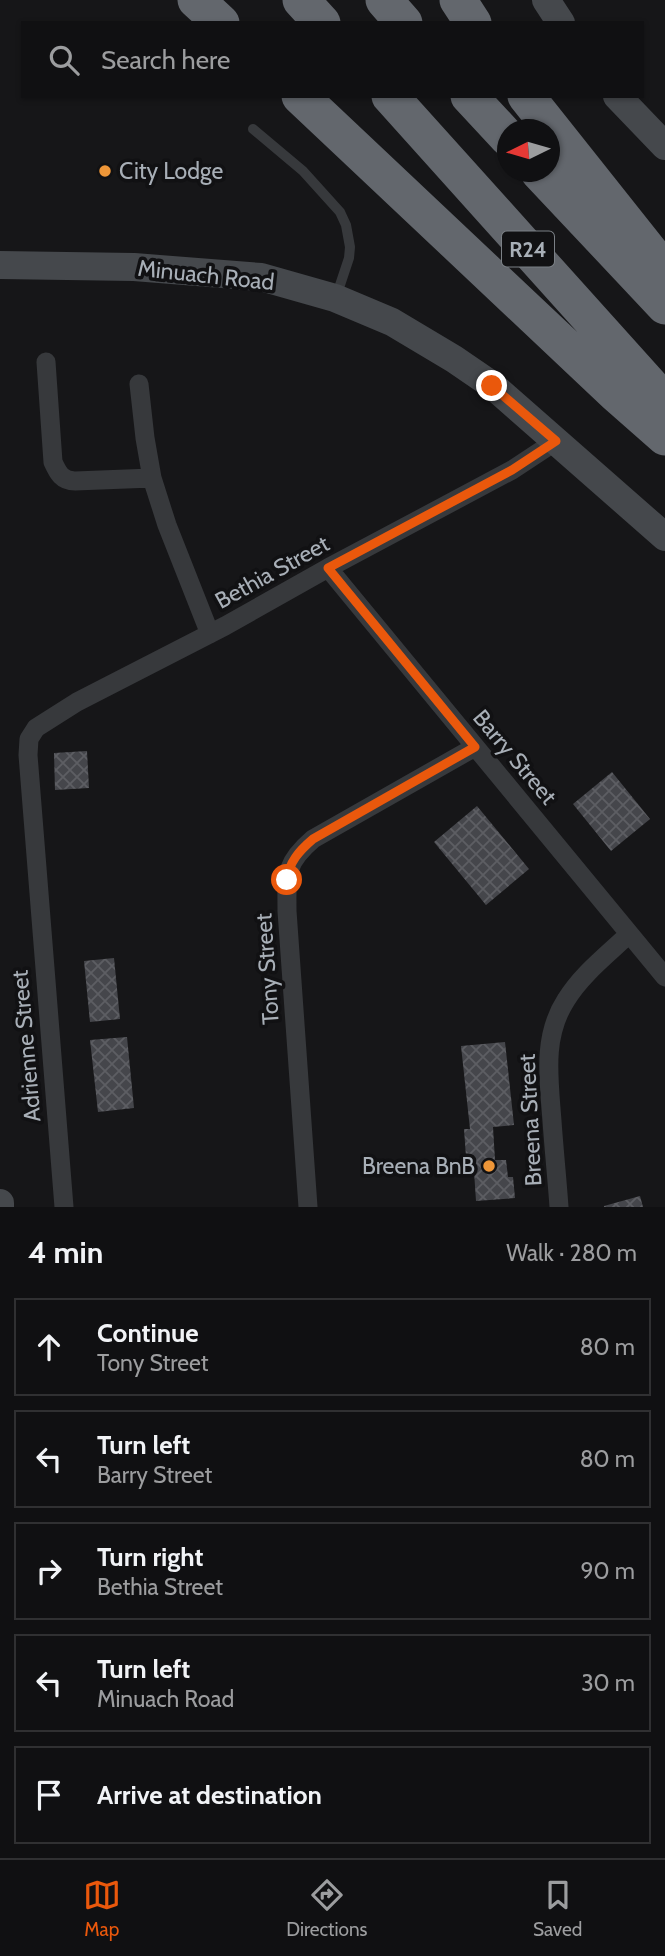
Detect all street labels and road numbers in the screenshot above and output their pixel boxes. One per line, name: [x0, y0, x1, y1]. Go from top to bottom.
road number: R24: [502, 232, 554, 266]
street label: Minuach Road: [136, 254, 276, 296]
street label: Bethia Street: [210, 529, 334, 615]
street label: Barry Street: [467, 704, 563, 810]
street label: Tony Street: [249, 912, 285, 1026]
street label: Adrienne Street: [5, 969, 47, 1123]
street label: Breena Street: [513, 1053, 547, 1187]

